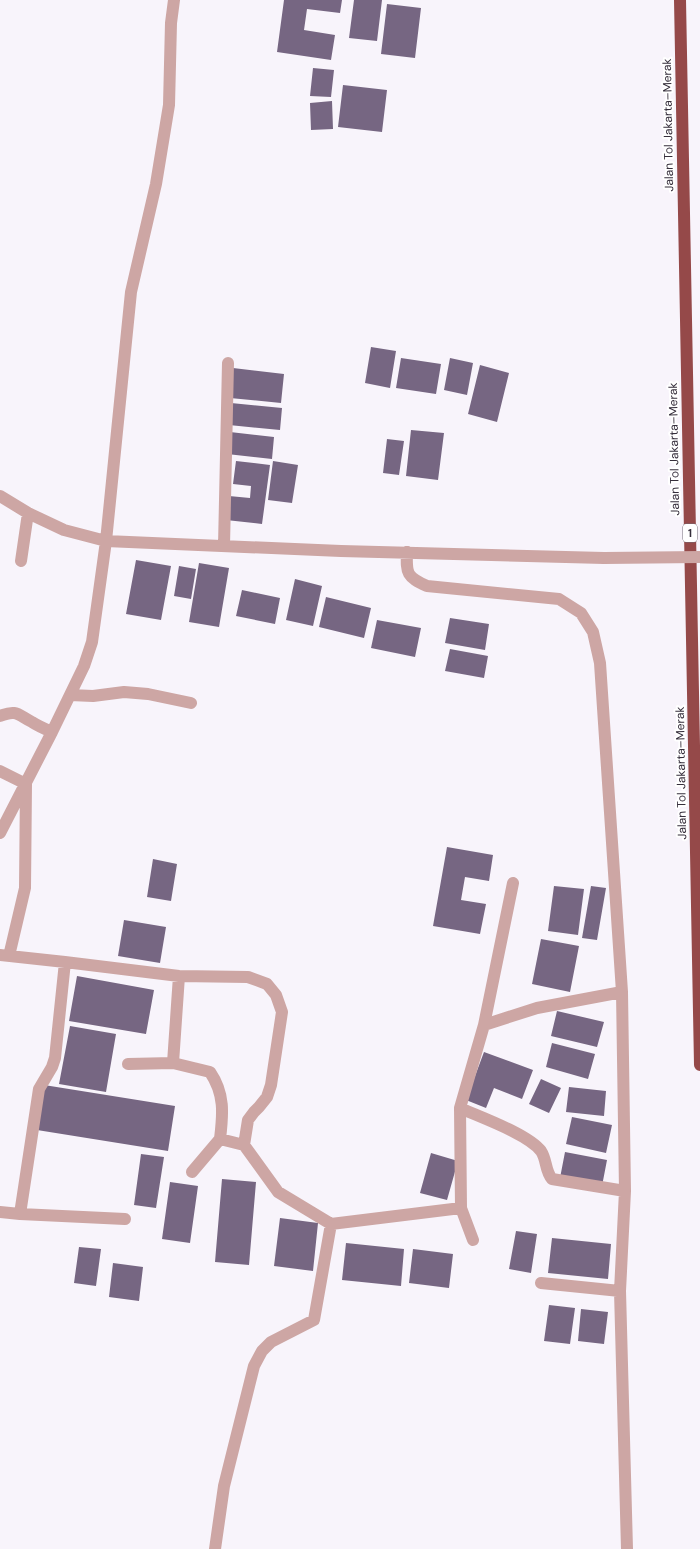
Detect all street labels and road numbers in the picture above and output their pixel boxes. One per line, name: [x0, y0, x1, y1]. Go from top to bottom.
street label: Jalan Tol Jakarta–Merak: [659, 58, 677, 192]
street label: Jalan Tol Jakarta–Merak: [665, 382, 683, 516]
road number: 1: [683, 524, 697, 542]
street label: Jalan Tol Jakarta–Merak: [672, 706, 690, 840]

